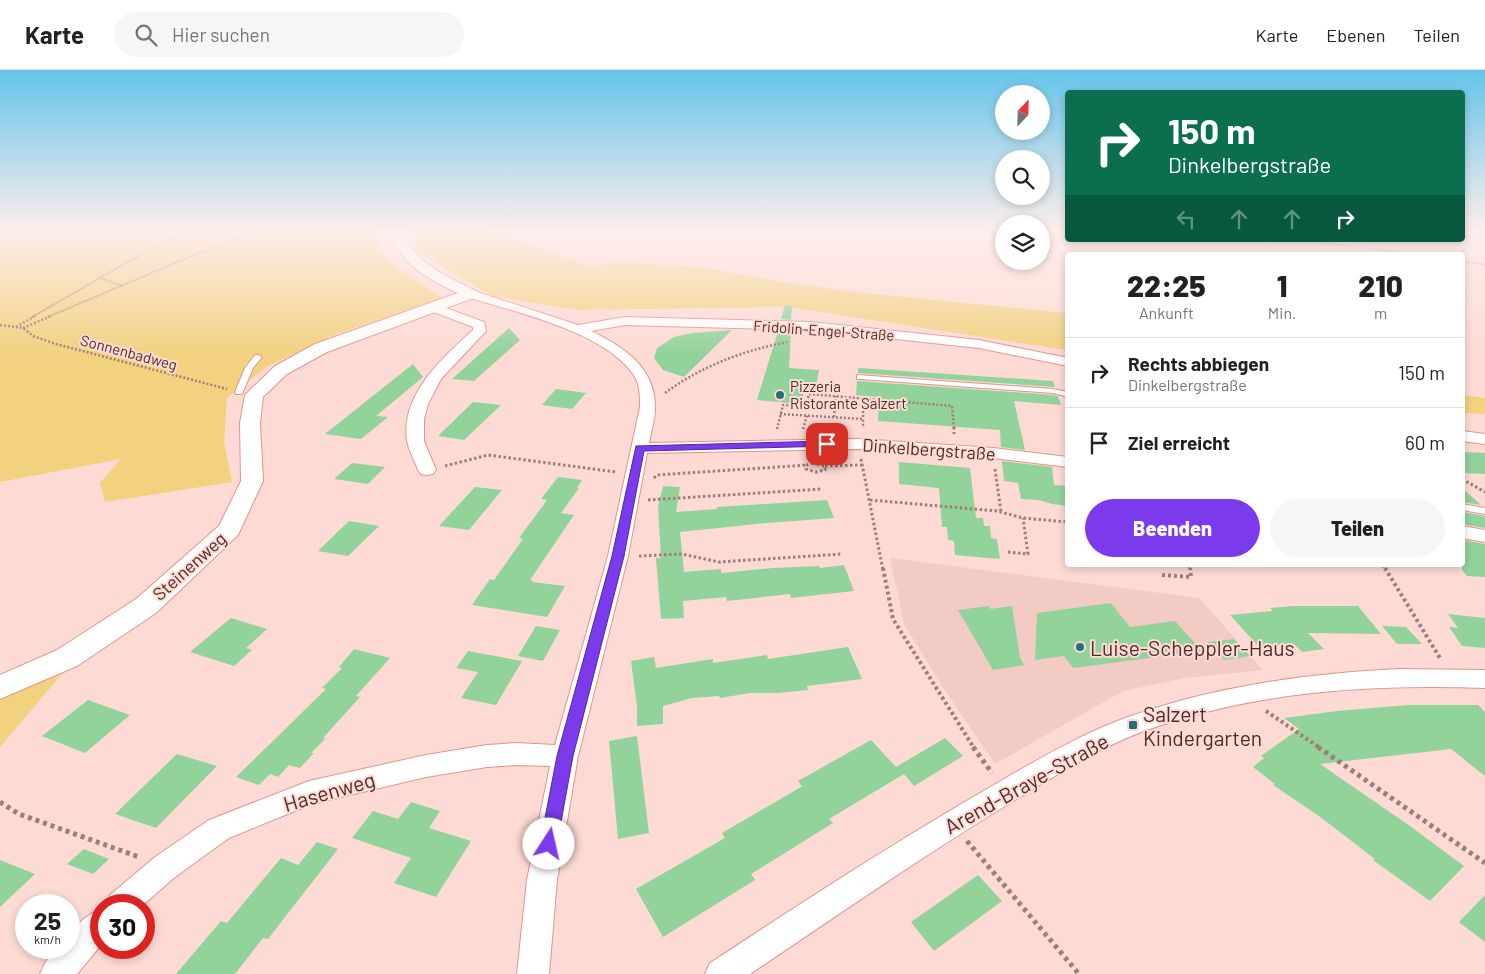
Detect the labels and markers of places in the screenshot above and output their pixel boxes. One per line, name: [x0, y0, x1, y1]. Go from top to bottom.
place label: Pizzeria Ristorante Salzert: [790, 377, 907, 412]
marker: Pizzeria Ristorante Salzert: [774, 389, 786, 401]
pin: [806, 423, 848, 465]
place label: Luise‑Scheppler‑Haus: [1090, 635, 1295, 660]
marker: Luise‑Scheppler‑Haus: [1074, 641, 1086, 653]
place label: Salzert Kindergarten: [1143, 701, 1262, 750]
marker: Salzert Kindergarten: [1127, 719, 1139, 731]

